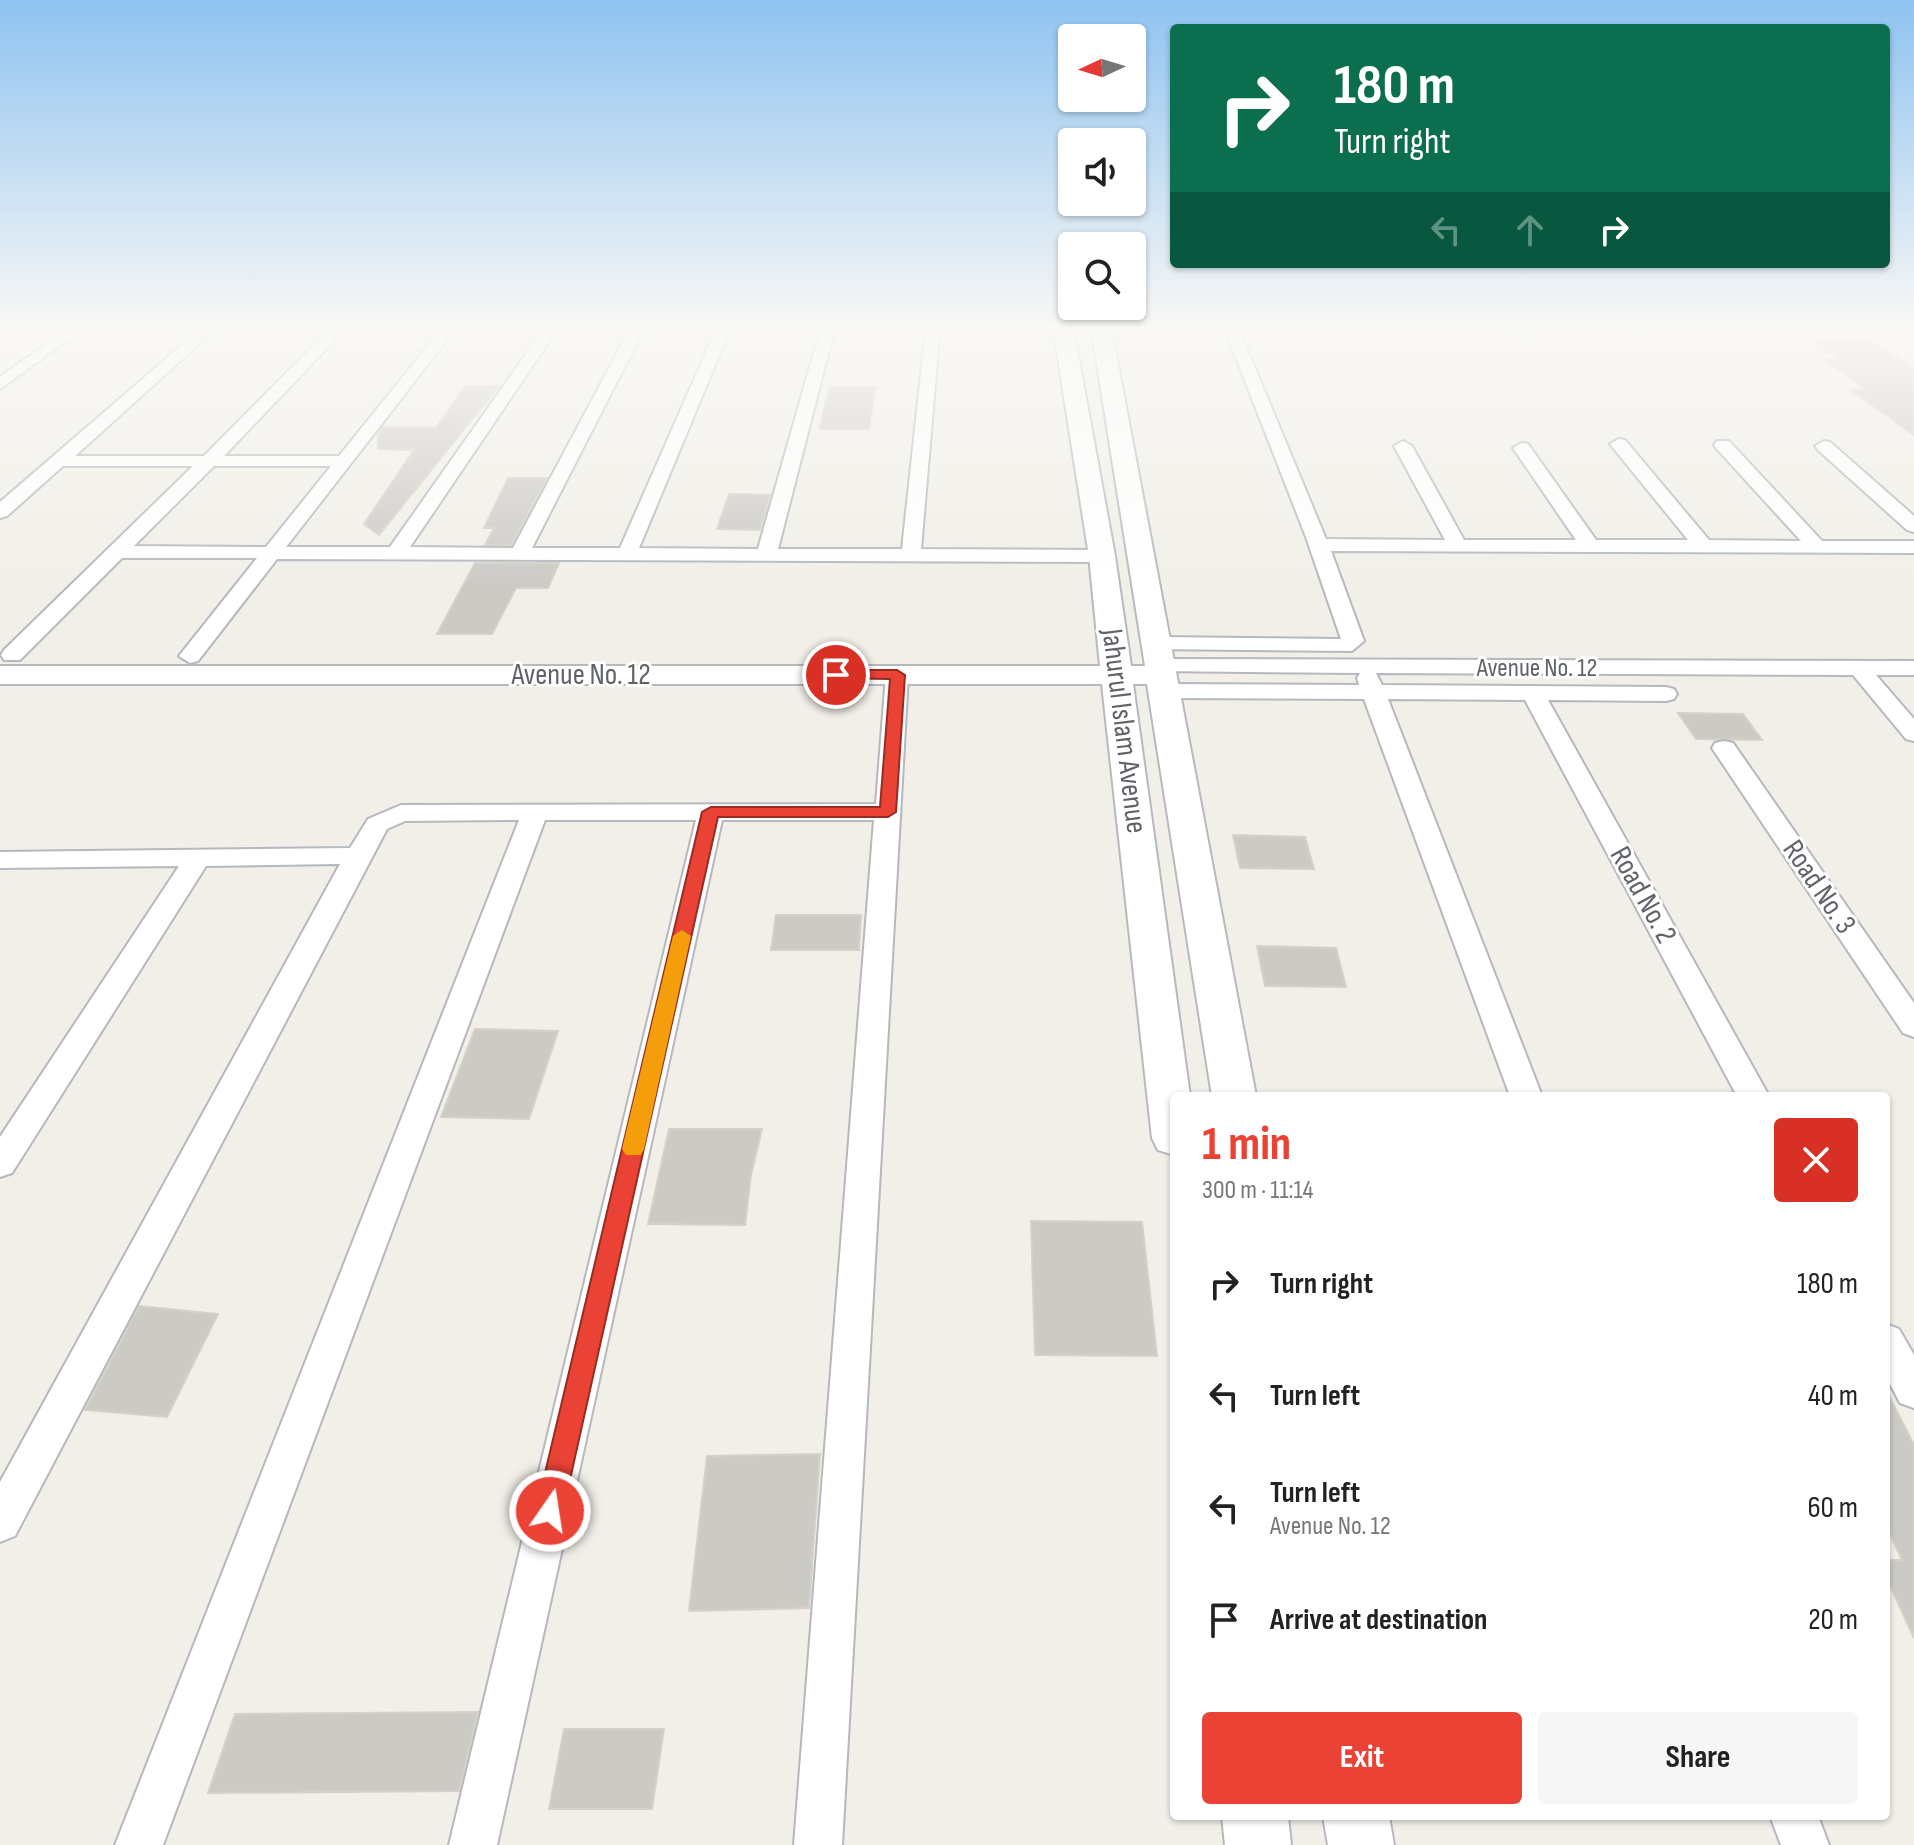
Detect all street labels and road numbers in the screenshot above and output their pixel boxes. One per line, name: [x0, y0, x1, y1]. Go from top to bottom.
street label: Jahurul Islam Avenue: [1093, 626, 1154, 835]
street label: Avenue No. 12: [1476, 653, 1597, 684]
street label: Avenue No. 12: [510, 657, 651, 693]
street label: Road No. 3: [1775, 833, 1863, 941]
street label: Road No. 2: [1602, 840, 1684, 950]

